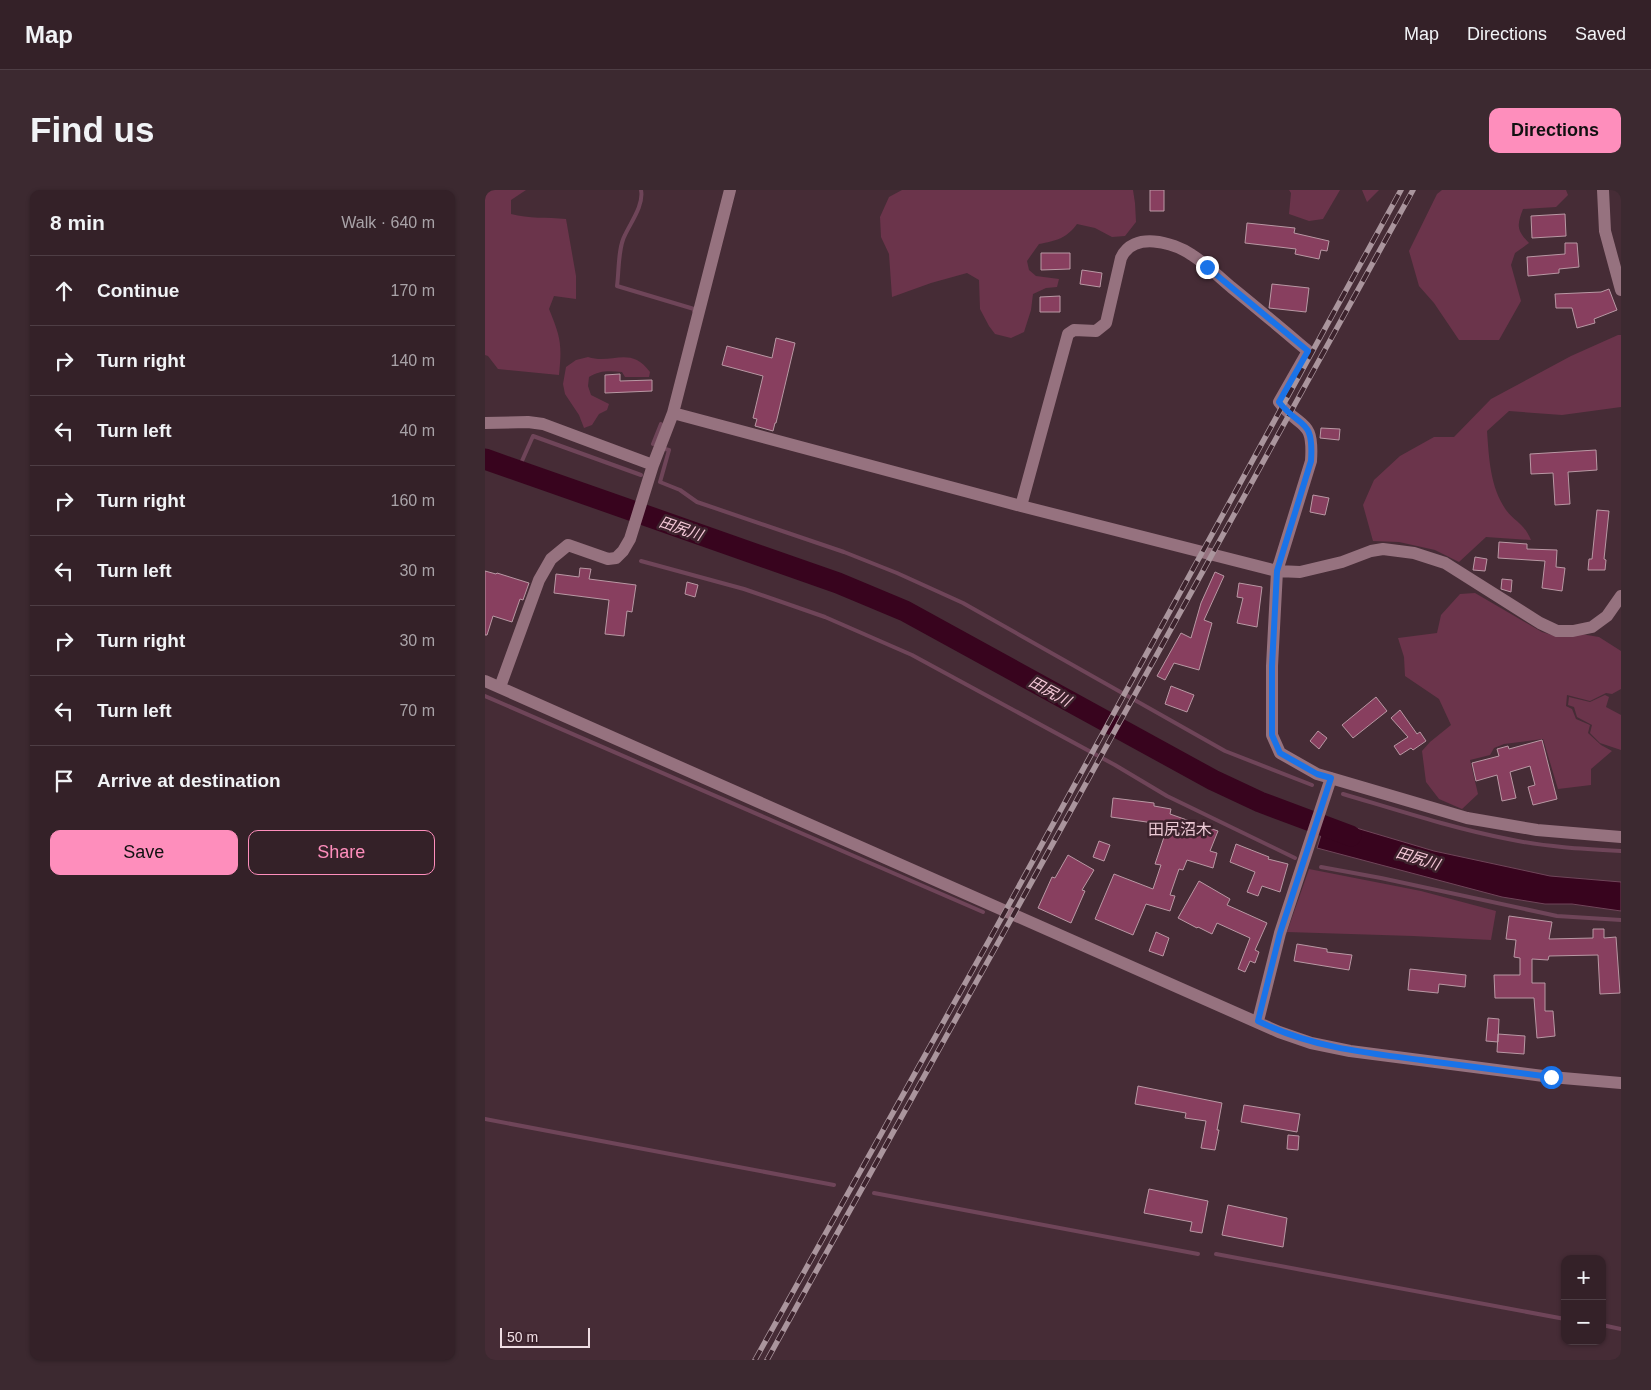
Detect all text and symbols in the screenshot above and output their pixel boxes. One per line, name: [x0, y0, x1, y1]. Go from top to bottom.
text: Map: [25, 21, 73, 48]
text: Map: [1404, 24, 1439, 44]
text: Directions: [1467, 24, 1547, 44]
text: Saved: [1575, 24, 1626, 44]
button: Directions: [1489, 108, 1621, 153]
text: Find us: [30, 110, 154, 149]
text: 8 min: [50, 211, 105, 234]
text: Walk · 640 m: [341, 214, 435, 231]
route end: [1196, 256, 1219, 279]
icon: ahead: [50, 277, 78, 305]
text: Continue: [97, 280, 179, 301]
text: 170 m: [391, 282, 435, 299]
icon: right: [50, 347, 78, 375]
text: Turn right: [97, 350, 185, 371]
text: 140 m: [391, 352, 435, 369]
icon: left: [50, 417, 78, 445]
text: Turn left: [97, 420, 172, 441]
text: 40 m: [399, 422, 435, 439]
icon: right: [50, 487, 78, 515]
text: Turn right: [97, 490, 185, 511]
text: 160 m: [391, 492, 435, 509]
water label: 田尻川: [657, 513, 707, 544]
icon: left: [50, 557, 78, 585]
text: Turn left: [97, 560, 172, 581]
text: 30 m: [399, 562, 435, 579]
icon: right: [50, 627, 78, 655]
text: Turn right: [97, 630, 185, 651]
text: 30 m: [399, 632, 435, 649]
water label: 田尻川: [1026, 673, 1076, 710]
icon: left: [50, 697, 78, 725]
text: Turn left: [97, 700, 172, 721]
text: 70 m: [399, 702, 435, 719]
icon: arrive: [50, 767, 78, 795]
text: Arrive at destination: [97, 770, 281, 791]
district label: 田尻沼木: [1148, 821, 1212, 838]
button: Save: [50, 830, 238, 875]
button: Share: [248, 830, 435, 875]
water label: 田尻川: [1394, 843, 1444, 873]
route start: [1540, 1066, 1563, 1089]
map controls: [1561, 1255, 1606, 1345]
button: +: [1561, 1255, 1606, 1300]
button: −: [1561, 1300, 1606, 1345]
scale bar: [500, 1325, 590, 1348]
text: 50 m: [507, 1329, 538, 1345]

